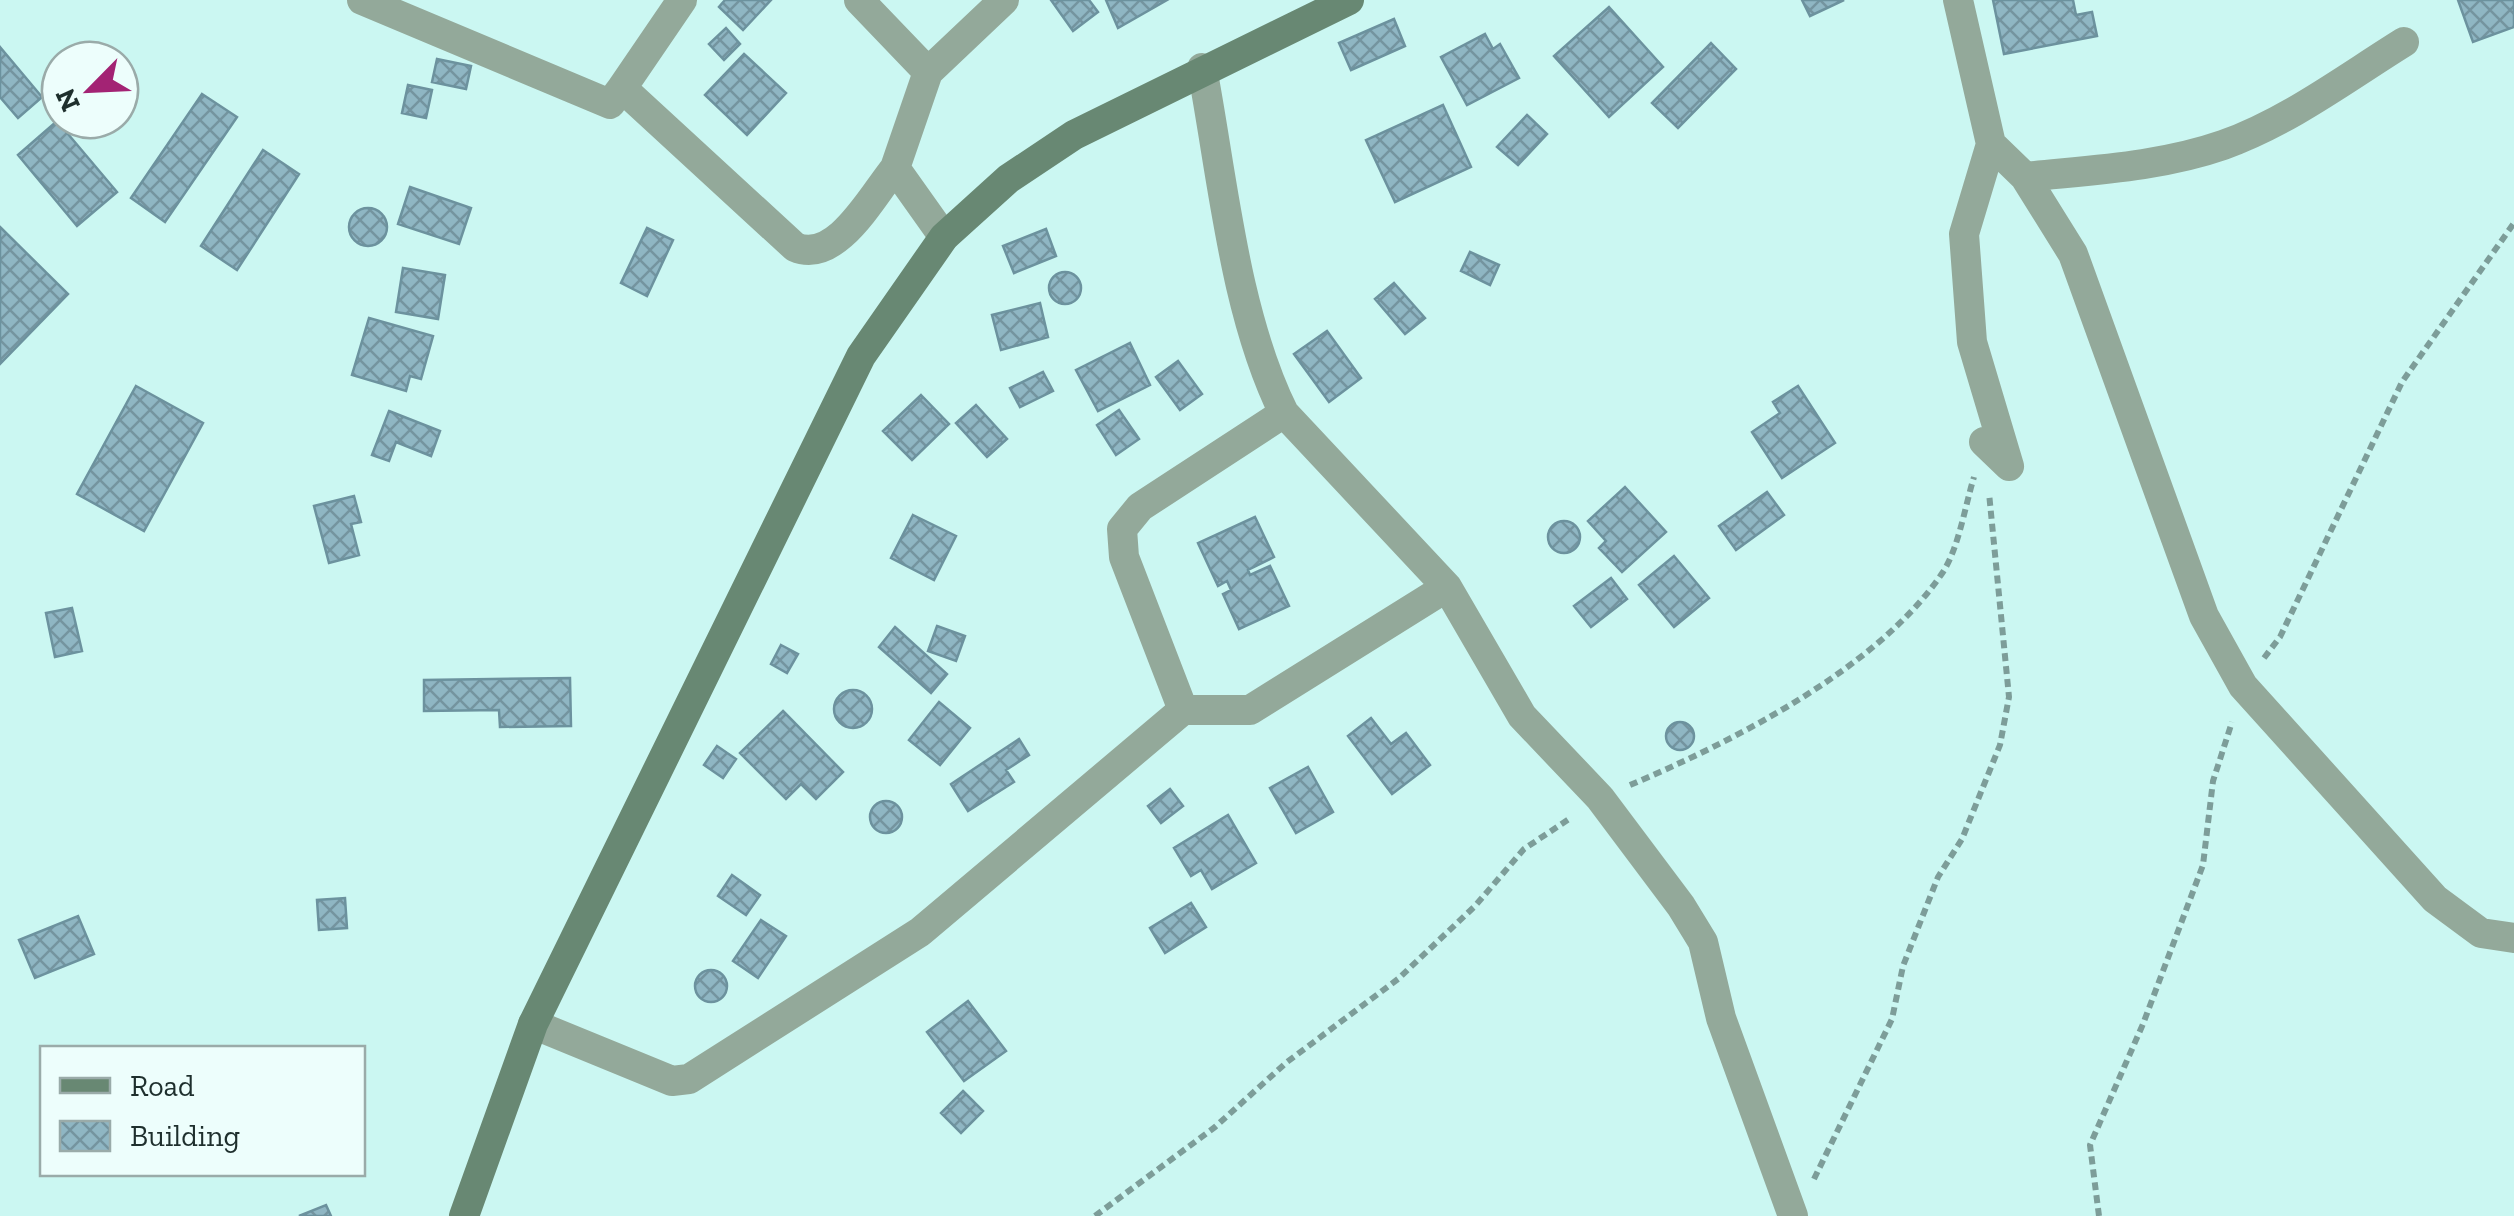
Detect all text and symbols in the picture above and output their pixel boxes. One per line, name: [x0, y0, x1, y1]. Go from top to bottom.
north arrow: [40, 40, 140, 140]
text: N: [48, 84, 87, 116]
legend: [40, 1046, 365, 1176]
text: Road: [130, 1068, 195, 1104]
text: Building: [130, 1118, 240, 1154]

